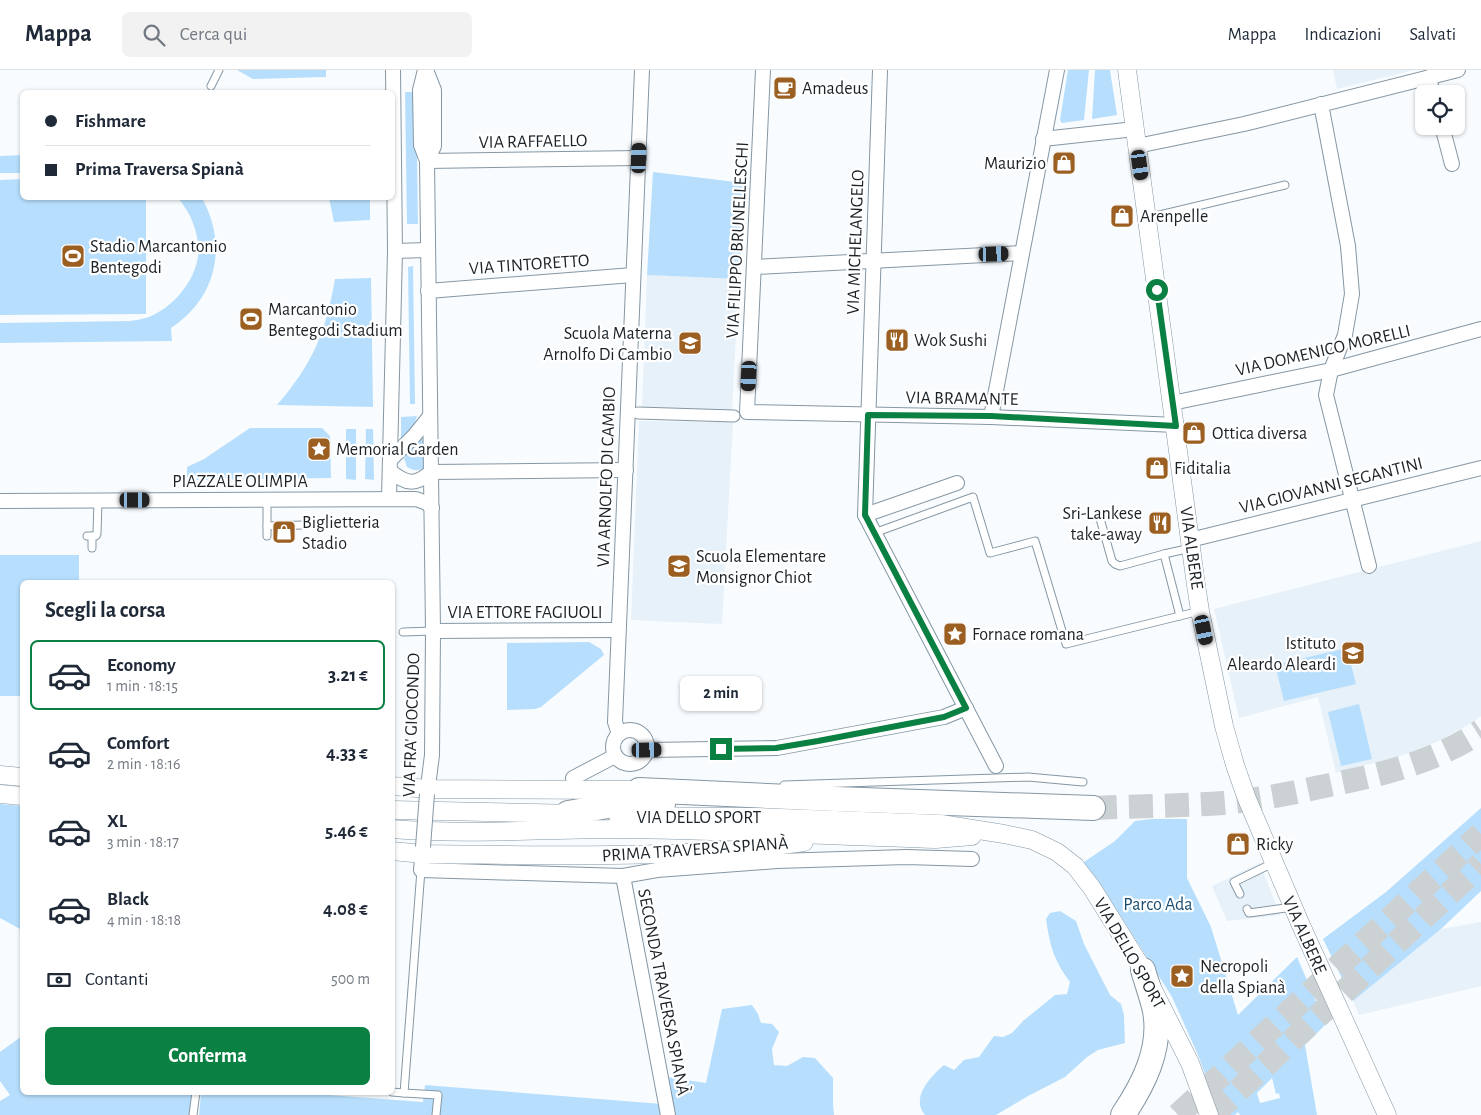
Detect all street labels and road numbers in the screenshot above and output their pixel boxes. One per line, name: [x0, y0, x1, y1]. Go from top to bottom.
street label: VIA RAFFAELLO: [478, 132, 588, 152]
street label: VIA FILIPPO BRUNELLESCHI: [724, 141, 752, 339]
street label: VIA MICHELANGELO: [844, 169, 868, 315]
street label: VIA TINTORETTO: [468, 252, 590, 278]
street label: VIA DOMENICO MORELLI: [1234, 322, 1412, 380]
street label: VIA ARNOLFO DI CAMBIO: [595, 386, 619, 568]
street label: VIA BRAMANTE: [906, 389, 1019, 409]
street label: VIA GIOVANNI SEGANTINI: [1238, 454, 1425, 517]
street label: PIAZZALE OLIMPIA: [172, 473, 308, 491]
street label: VIA ALBERE: [1176, 506, 1206, 591]
street label: VIA ETTORE FAGIUOLI: [447, 604, 603, 622]
street label: VIA FRA' GIOCONDO: [400, 653, 424, 797]
street label: VIA DELLO SPORT: [637, 809, 762, 827]
street label: PRIMA TRAVERSA SPIANÀ: [601, 831, 790, 865]
street label: SECONDA TRAVERSA SPIANÀ: [634, 887, 695, 1098]
street label: VIA ALBERE: [1279, 894, 1329, 977]
street label: VIA DELLO SPORT: [1090, 895, 1168, 1012]

